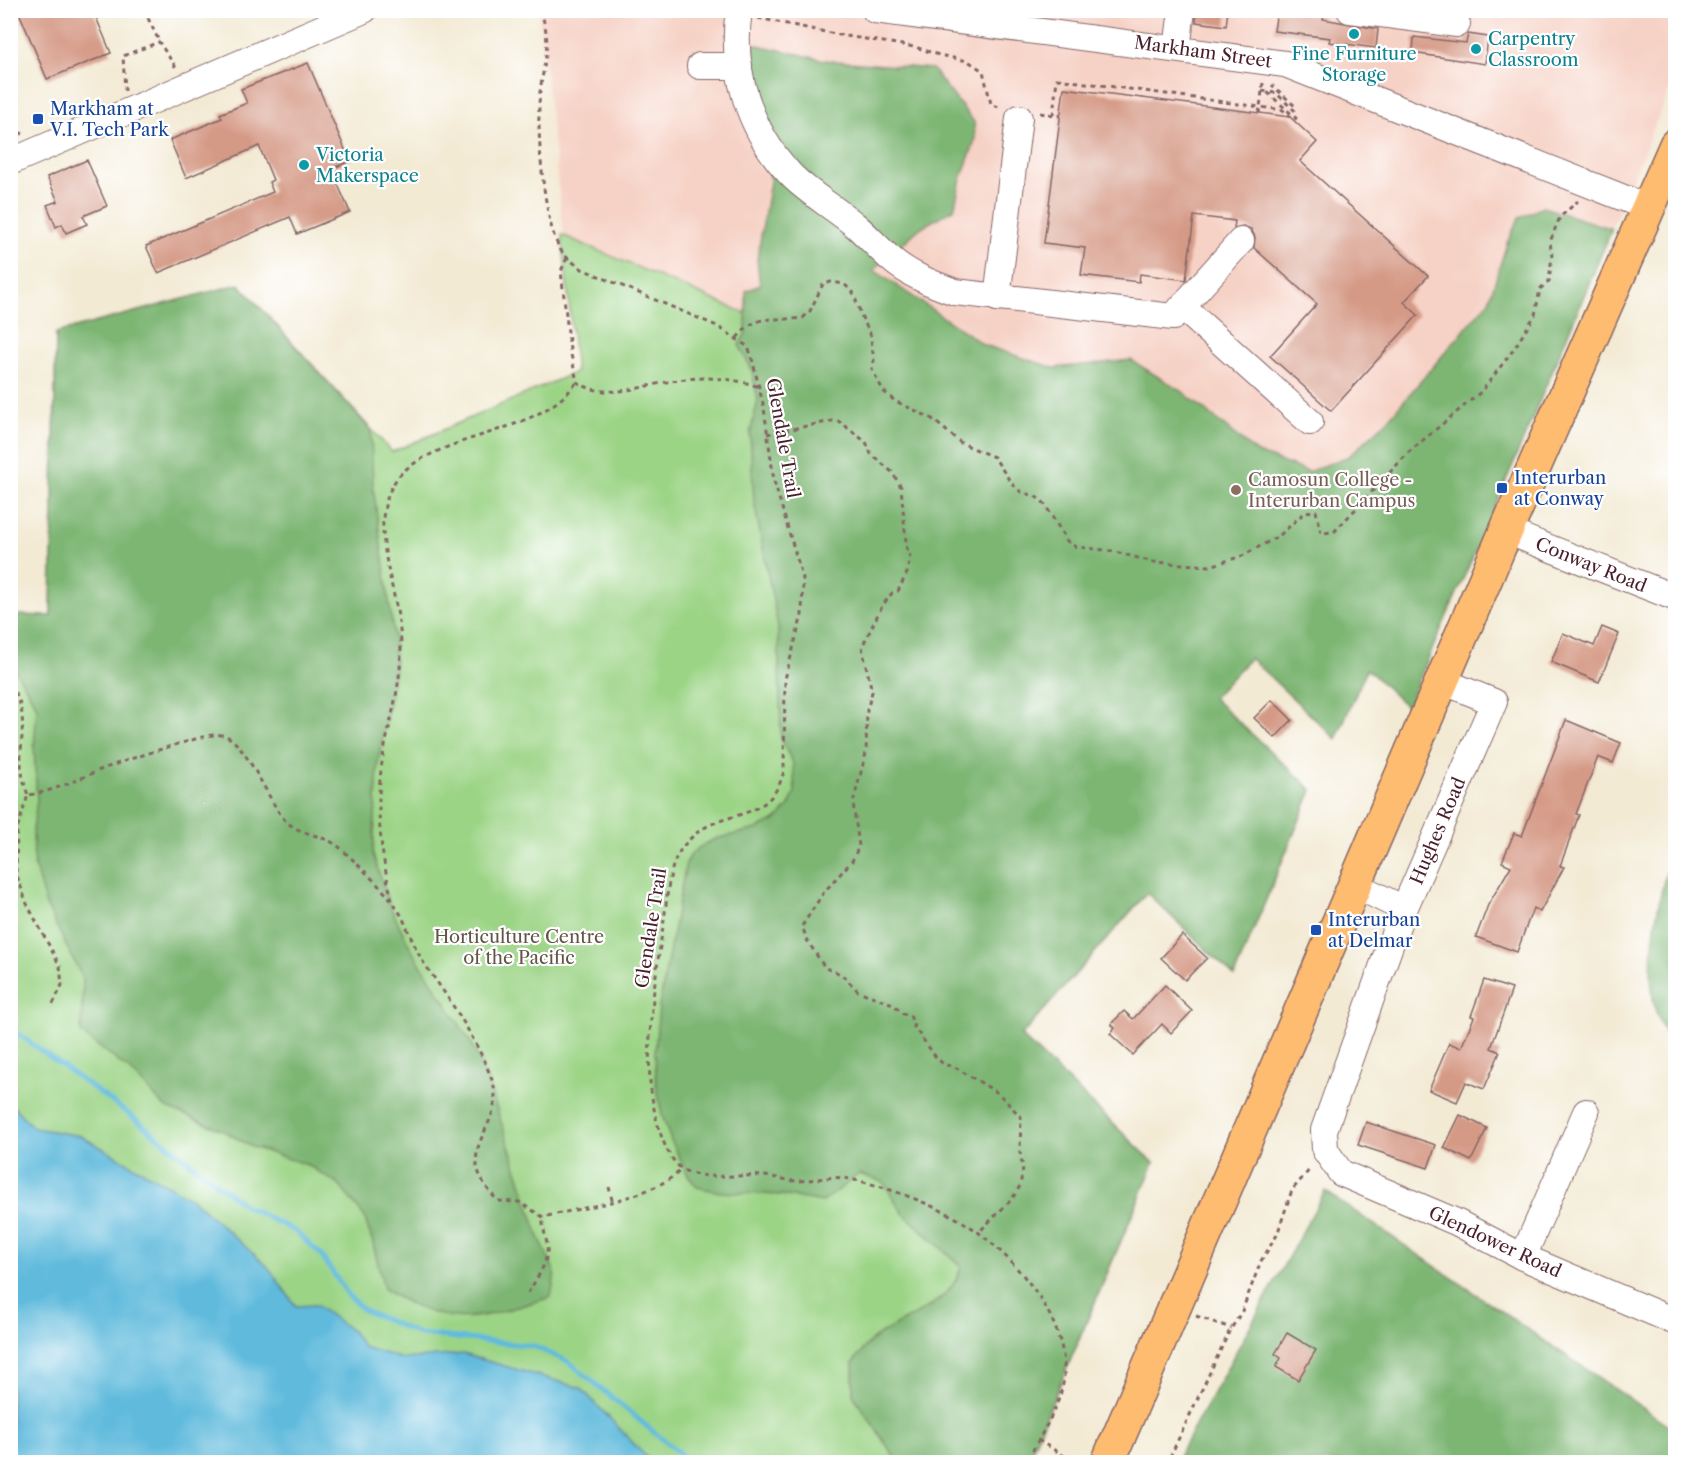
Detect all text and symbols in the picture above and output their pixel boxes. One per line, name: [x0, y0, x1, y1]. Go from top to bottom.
marker: Fine Furniture Storage: [1347, 27, 1361, 41]
place label: Carpentry Classroom: [1488, 28, 1579, 71]
street label: Markham Street: [1133, 31, 1274, 73]
marker: Carpentry Classroom: [1469, 42, 1483, 56]
place label: Fine Furniture Storage: [1291, 43, 1417, 86]
place label: Markham at V.I. Tech Park: [49, 98, 170, 141]
marker: Markham at V.I. Tech Park: [31, 112, 45, 126]
place label: Victoria Makerspace: [315, 144, 419, 187]
marker: Victoria Makerspace: [297, 158, 311, 172]
street label: Glendale Trail: [762, 376, 804, 500]
place label: Interurban at Conway: [1514, 467, 1606, 510]
place label: Camosun College - Interurban Campus: [1248, 469, 1415, 512]
marker: Interurban at Conway: [1495, 481, 1509, 495]
marker: Camosun College - Interurban Campus: [1229, 483, 1243, 497]
street label: Conway Road: [1532, 533, 1650, 597]
street label: Hughes Road: [1406, 774, 1470, 888]
street label: Glendale Trail: [631, 866, 671, 990]
place label: Interurban at Delmar: [1328, 909, 1420, 952]
marker: Interurban at Delmar: [1309, 923, 1323, 937]
park label: Horticulture Centre of the Pacific: [434, 926, 604, 969]
street label: Glendower Road: [1425, 1202, 1565, 1282]

